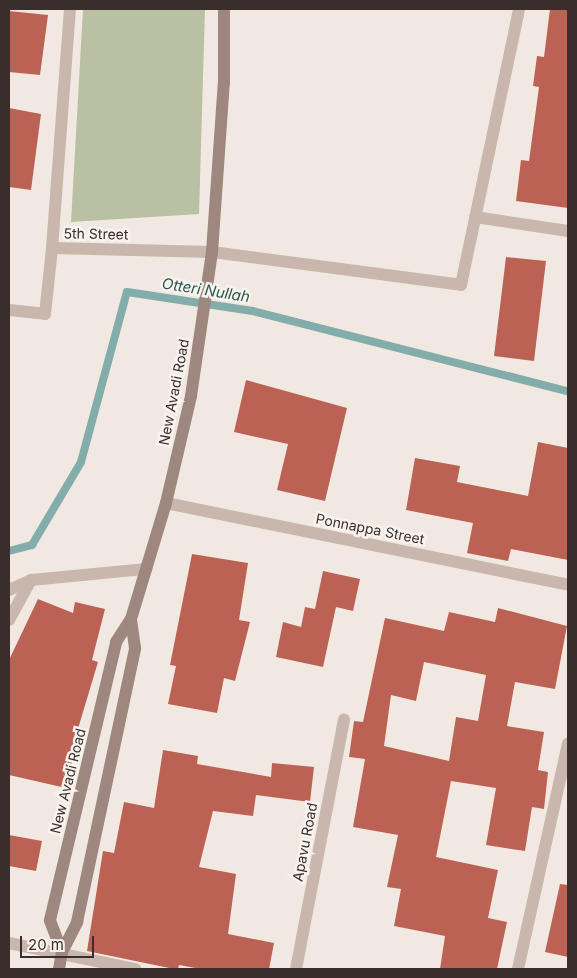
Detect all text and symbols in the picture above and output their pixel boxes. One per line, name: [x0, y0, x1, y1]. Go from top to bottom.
street label: 5th Street: [63, 225, 129, 243]
water label: Otteri Nullah: [161, 274, 251, 306]
street label: New Avadi Road: [155, 337, 193, 447]
street label: Ponnappa Street: [314, 510, 426, 548]
street label: New Avadi Road: [47, 727, 89, 835]
street label: Apavu Road: [289, 801, 321, 883]
scale bar: [22, 926, 96, 958]
text: 20 m: [28, 935, 64, 954]

